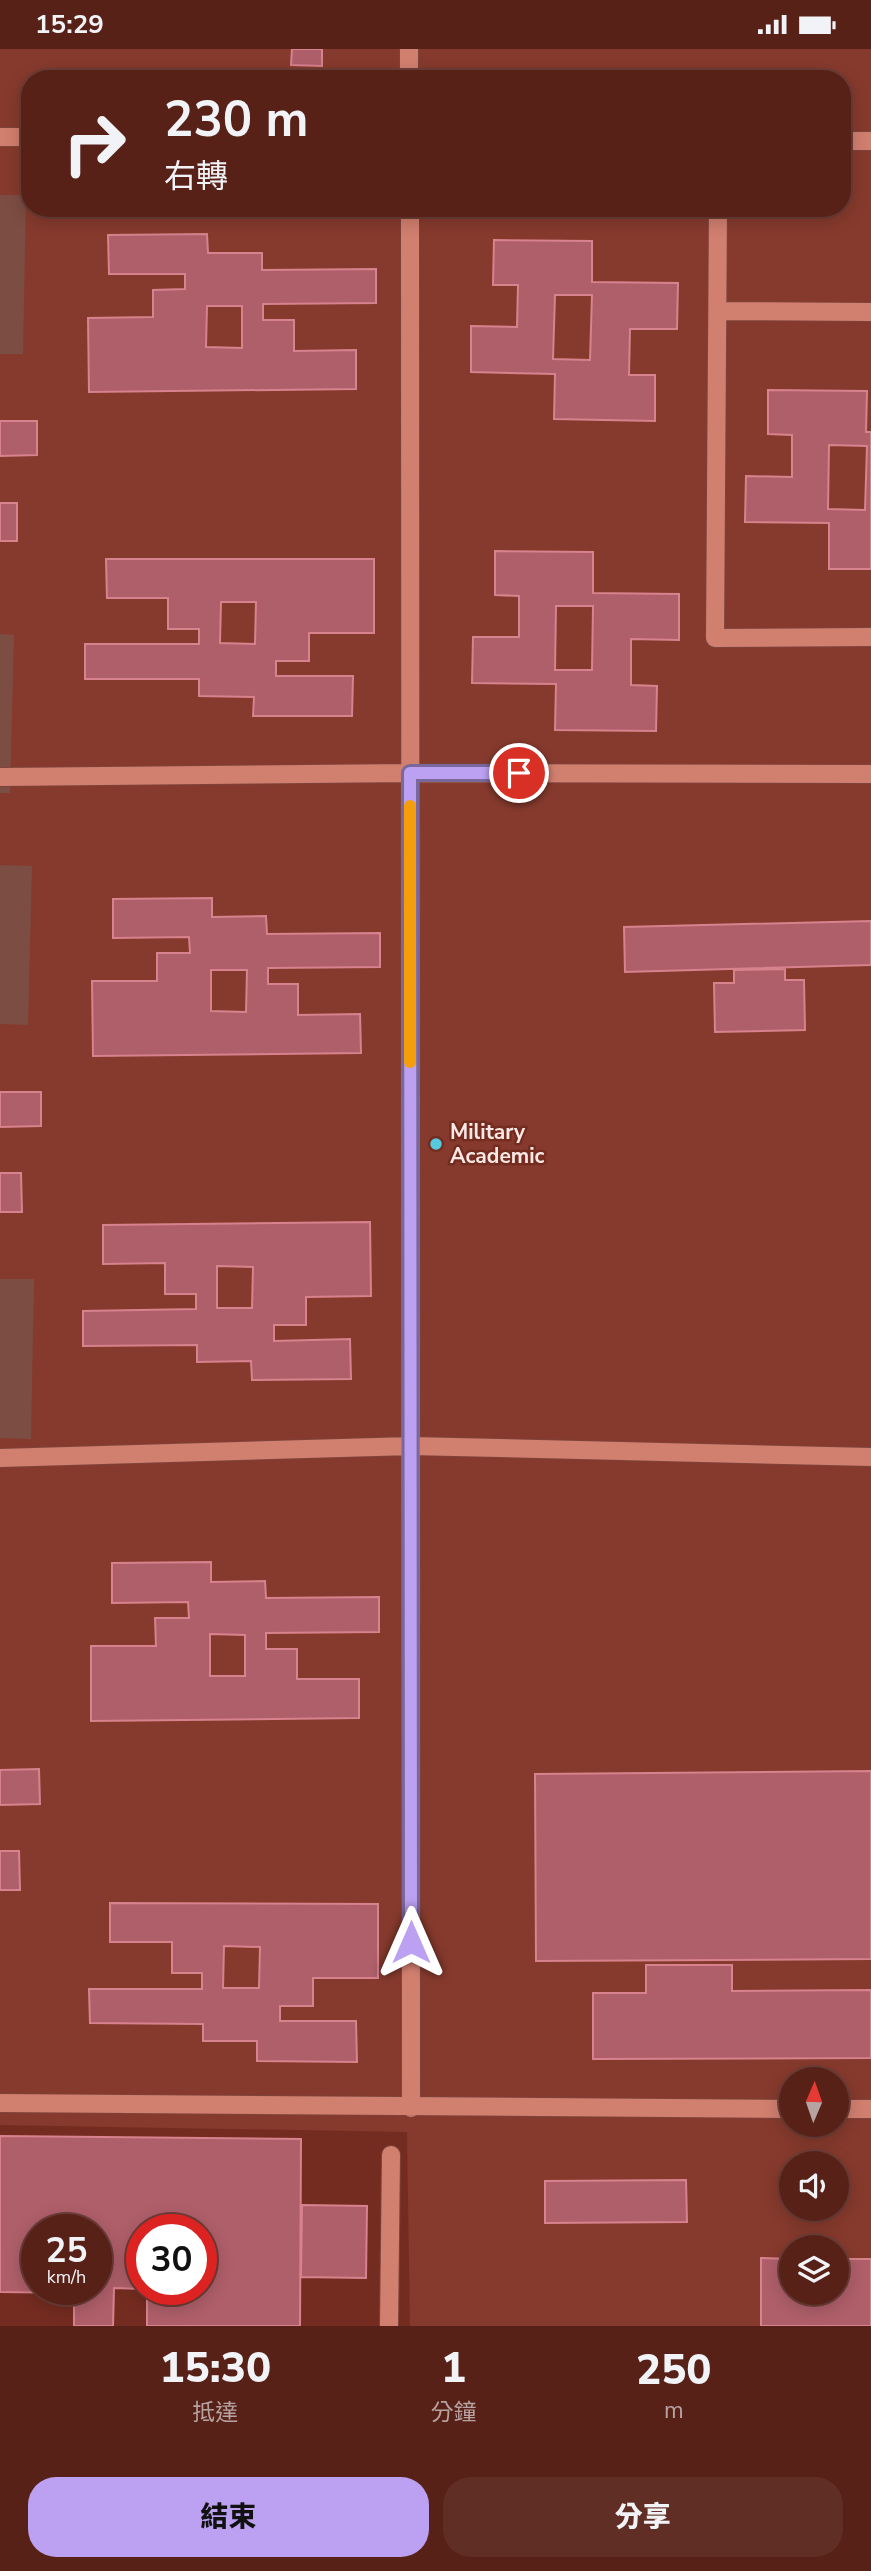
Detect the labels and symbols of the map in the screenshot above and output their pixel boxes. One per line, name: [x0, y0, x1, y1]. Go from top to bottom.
pin: [489, 743, 549, 803]
place label: Military Academic: [450, 1118, 545, 1170]
marker: Military Academic: [428, 1136, 444, 1152]
position arrow: [374, 1905, 448, 1979]
north arrow: [779, 2067, 849, 2137]
speed limit sign: 30: [126, 2214, 217, 2305]

